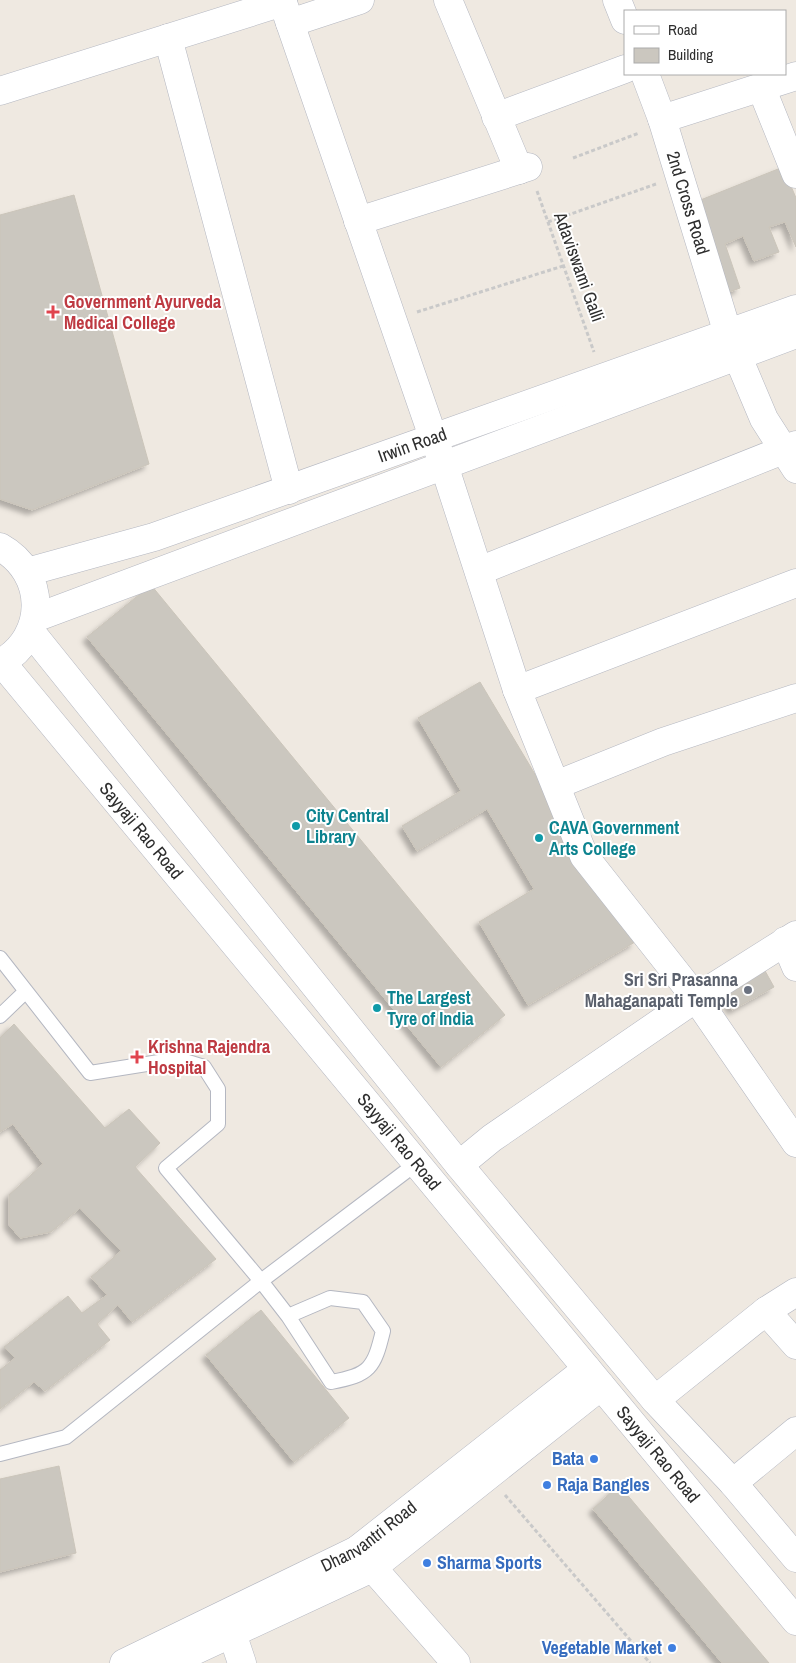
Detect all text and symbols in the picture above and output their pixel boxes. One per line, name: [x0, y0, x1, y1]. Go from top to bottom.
legend: [624, 10, 786, 75]
text: Road: [668, 19, 697, 40]
text: Building: [668, 44, 713, 65]
street label: 2nd Cross Road: [661, 148, 716, 258]
street label: Adaviswami Galli: [548, 208, 611, 325]
place label: Government Ayurveda Medical College: [64, 289, 222, 335]
marker: Government Ayurveda Medical College: [46, 305, 60, 319]
street label: Irwin Road: [374, 421, 450, 468]
street label: Sayyaji Rao Road: [94, 777, 189, 884]
place label: City Central Library: [306, 803, 389, 849]
place label: CAVA Government Arts College: [549, 815, 679, 861]
marker: City Central Library: [290, 820, 302, 832]
marker: CAVA Government Arts College: [533, 832, 545, 844]
place label: Sri Sri Prasanna Mahaganapati Temple: [585, 967, 739, 1013]
marker: Sri Sri Prasanna Mahaganapati Temple: [742, 984, 754, 996]
place label: The Largest Tyre of India: [387, 985, 474, 1031]
marker: The Largest Tyre of India: [371, 1002, 383, 1014]
place label: Krishna Rajendra Hospital: [148, 1034, 271, 1080]
marker: Krishna Rajendra Hospital: [130, 1050, 144, 1064]
street label: Sayyaji Rao Road: [352, 1088, 447, 1195]
street label: Sayyaji Rao Road: [611, 1400, 706, 1508]
place label: Bata: [552, 1446, 585, 1471]
marker: Bata: [588, 1453, 600, 1465]
place label: Raja Bangles: [557, 1472, 650, 1497]
marker: Raja Bangles: [541, 1479, 553, 1491]
street label: Dhanvantri Road: [316, 1495, 422, 1578]
place label: Sharma Sports: [437, 1550, 542, 1575]
marker: Sharma Sports: [421, 1557, 433, 1569]
place label: Vegetable Market: [542, 1635, 662, 1660]
marker: Vegetable Market: [666, 1642, 678, 1654]

